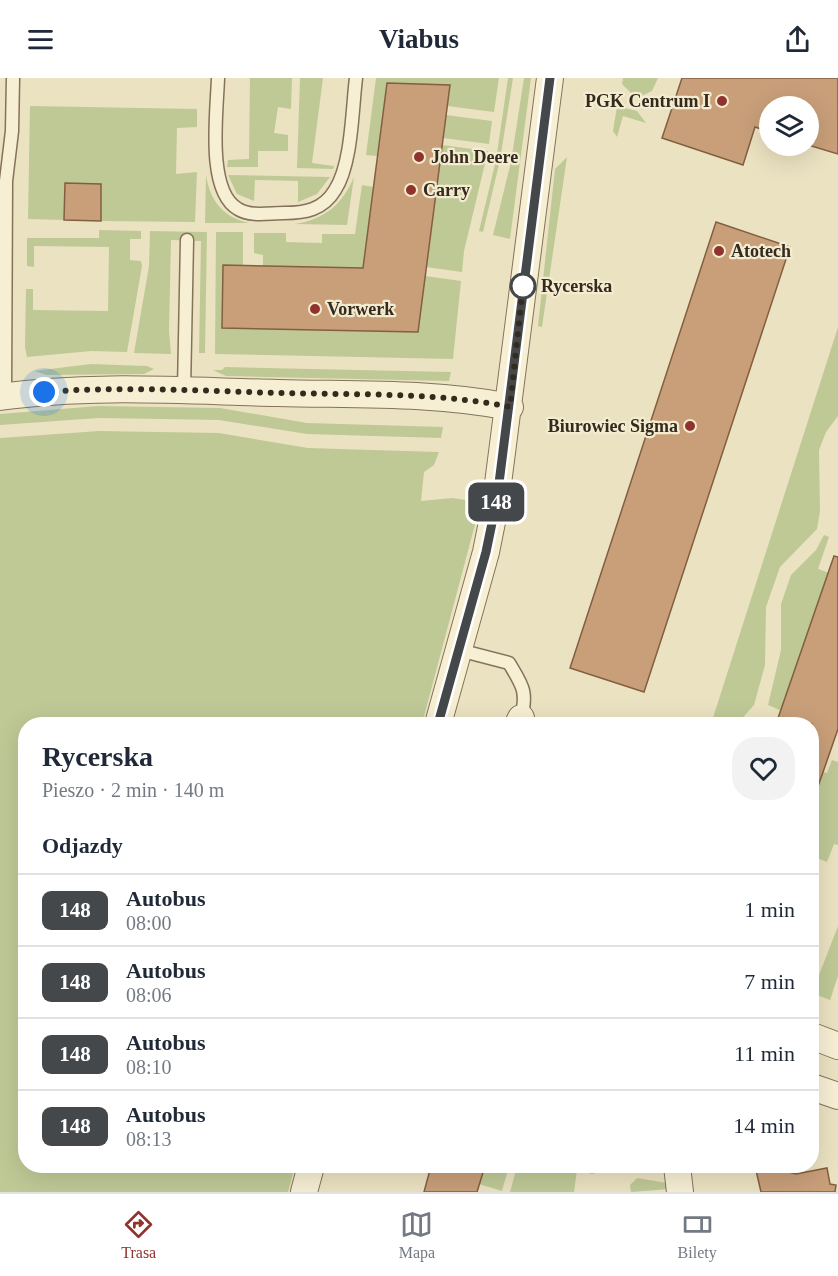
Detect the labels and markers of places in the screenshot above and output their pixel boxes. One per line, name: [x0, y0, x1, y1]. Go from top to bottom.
place label: PGK Centrum I: [585, 91, 710, 111]
marker: PGK Centrum I: [715, 94, 729, 108]
place label: John Deere: [431, 147, 518, 167]
marker: John Deere: [412, 150, 426, 164]
place label: Carry: [423, 180, 470, 200]
marker: Carry: [404, 183, 418, 197]
place label: Atotech: [731, 241, 791, 261]
marker: Atotech: [712, 244, 726, 258]
marker: Rycerska: [510, 273, 536, 299]
place label: Rycerska: [541, 276, 612, 296]
place label: Vorwerk: [327, 299, 394, 319]
marker: Vorwerk: [308, 302, 322, 316]
place label: Biurowiec Sigma: [548, 416, 678, 436]
marker: Biurowiec Sigma: [683, 419, 697, 433]

